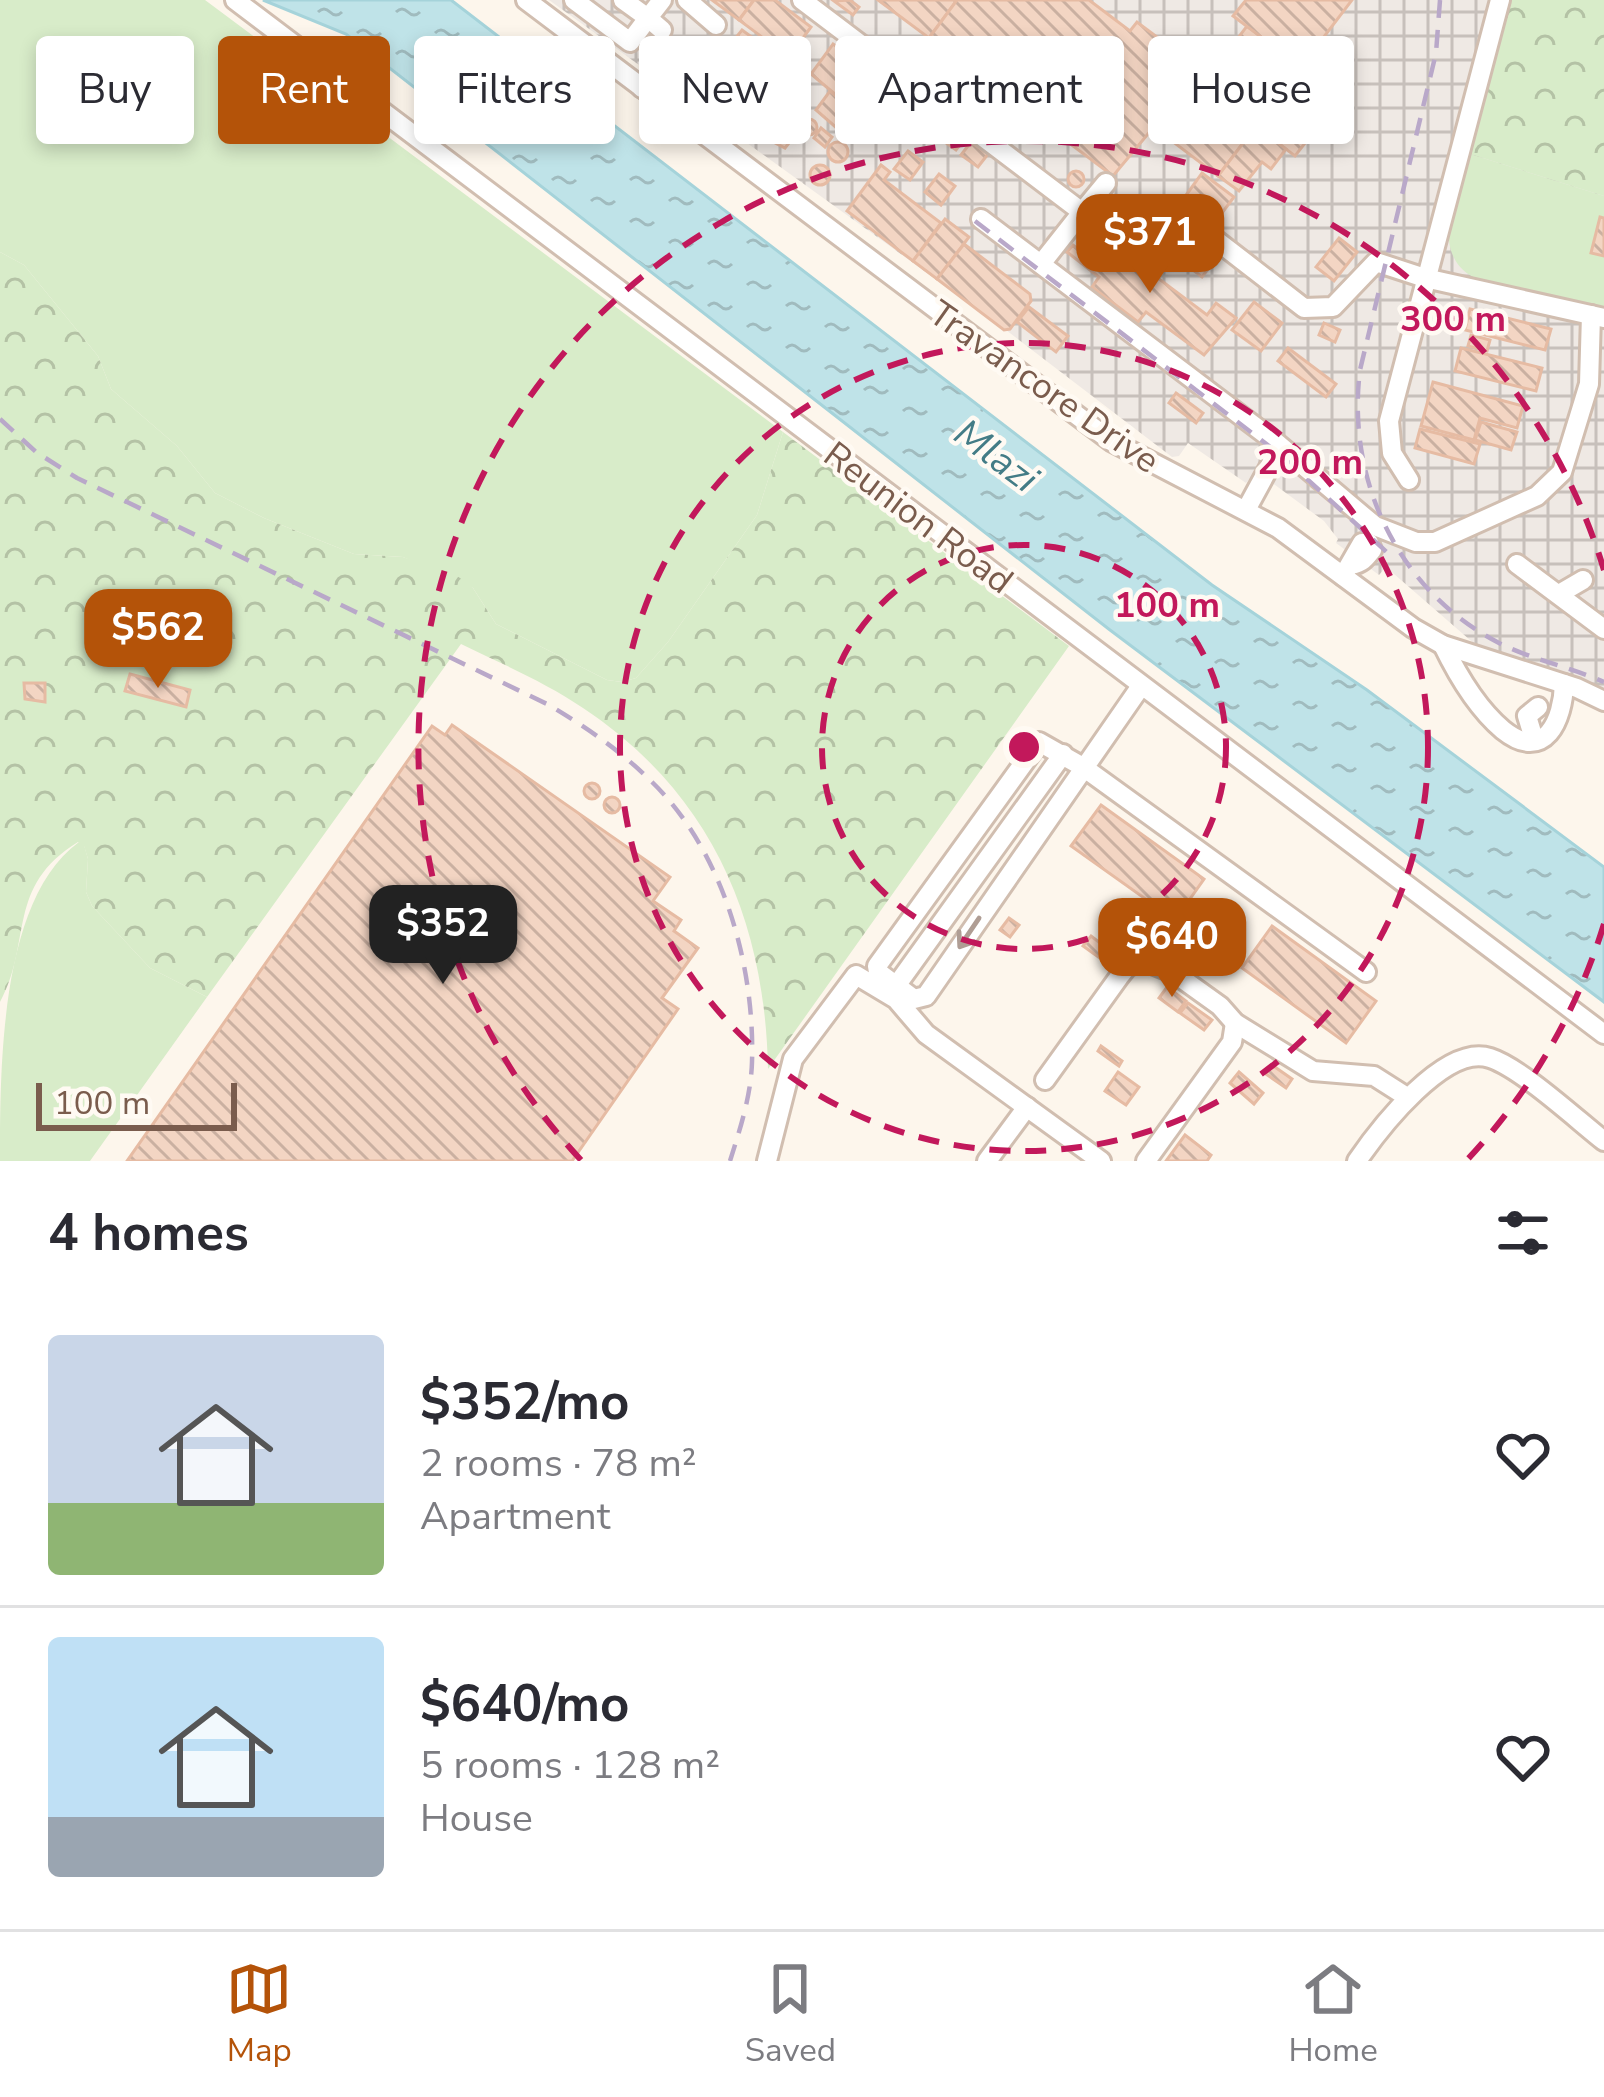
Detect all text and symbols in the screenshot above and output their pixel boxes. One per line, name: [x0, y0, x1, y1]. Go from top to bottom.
chip: Buy: [36, 36, 194, 144]
chip: Rent: [218, 36, 390, 144]
chip: Filters: [414, 36, 615, 144]
chip: New: [639, 36, 811, 144]
chip: Apartment: [835, 36, 1124, 144]
chip: House: [1148, 36, 1354, 144]
pin: $371: [1079, 194, 1221, 296]
text: $371: [1103, 206, 1197, 259]
street label: Travancore Drive: [919, 289, 1169, 485]
text: 300 m: [1400, 295, 1506, 344]
water label: Mlazi: [943, 407, 1050, 506]
street label: Reunion Road: [813, 431, 1023, 606]
text: 200 m: [1257, 438, 1363, 487]
text: 100 m: [1114, 581, 1220, 630]
pin: $562: [87, 589, 229, 691]
text: $562: [111, 601, 205, 654]
centre of rings: [1003, 726, 1045, 768]
pin: $352: [372, 885, 514, 987]
text: $352: [396, 897, 490, 950]
pin: $640: [1101, 898, 1243, 1000]
text: $640: [1125, 910, 1219, 963]
one-way arrow: [957, 915, 982, 949]
scale bar: [36, 1077, 237, 1130]
text: 100 m: [54, 1081, 150, 1126]
text: 4 homes: [48, 1198, 249, 1268]
icon: filters: [1490, 1200, 1556, 1266]
text: $352/mo: [420, 1367, 629, 1437]
icon: home: [144, 1383, 288, 1527]
icon: heart: [1490, 1422, 1556, 1488]
text: 2 rooms · 78 m²: [420, 1437, 697, 1490]
text: Apartment: [420, 1490, 610, 1543]
text: $640/mo: [420, 1669, 629, 1739]
icon: home: [144, 1685, 288, 1829]
icon: heart: [1490, 1724, 1556, 1790]
text: 5 rooms · 128 m²: [420, 1739, 720, 1792]
text: House: [420, 1792, 533, 1845]
tab: Map: [226, 1956, 292, 2073]
tab: Saved: [745, 1956, 836, 2073]
tab: Home: [1288, 1956, 1378, 2073]

